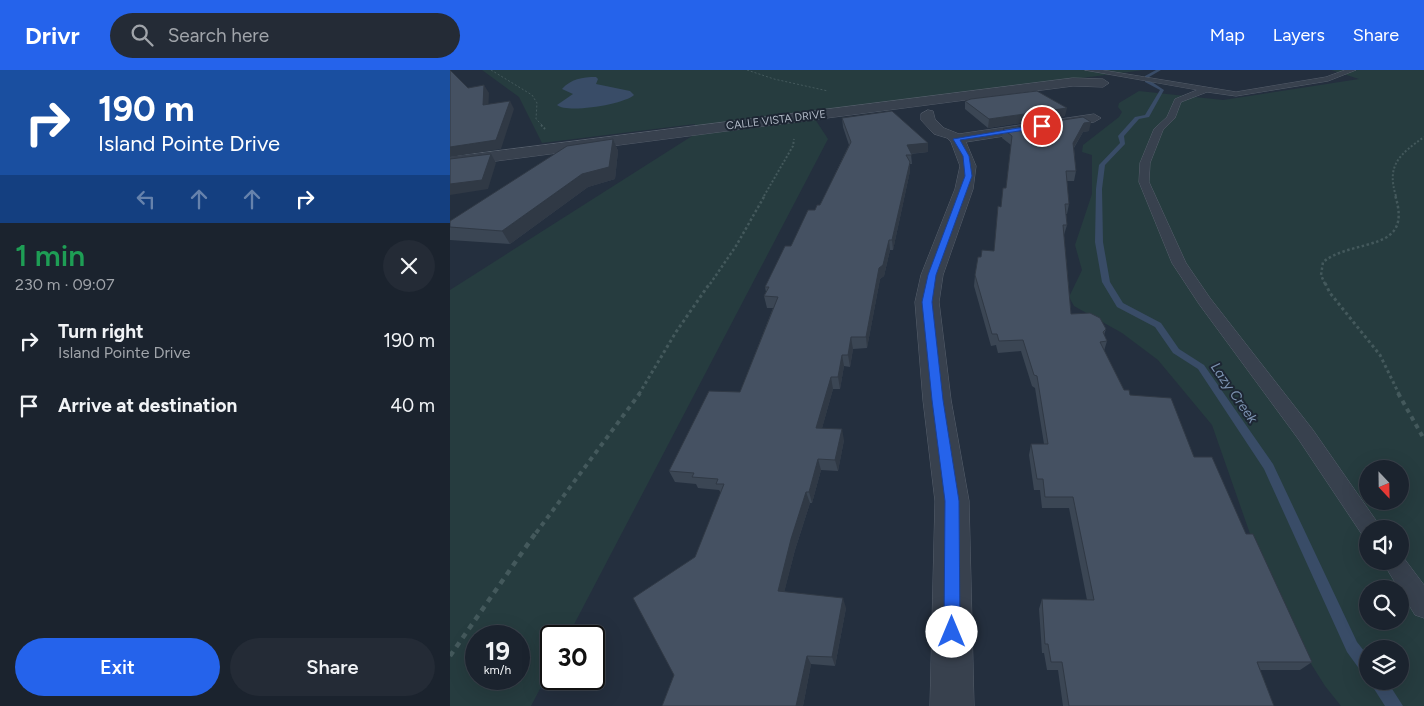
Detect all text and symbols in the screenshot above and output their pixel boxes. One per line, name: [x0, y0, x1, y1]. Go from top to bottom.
search box: [110, 13, 460, 58]
text: Drivr: [25, 21, 80, 50]
icon: search: [128, 21, 156, 49]
text: Search here: [168, 24, 269, 47]
text: Map: [1210, 24, 1245, 46]
text: Layers: [1273, 24, 1325, 46]
text: Share: [1353, 24, 1399, 46]
text: 190 m: [98, 88, 195, 130]
icon: right: [15, 90, 80, 155]
pin: [1021, 105, 1063, 147]
street label: CALLE VISTA DRIVE: [725, 107, 827, 133]
icon: arrive: [1028, 112, 1056, 140]
text: Island Pointe Drive: [98, 130, 280, 157]
icon: left: [132, 185, 160, 213]
icon: ahead: [185, 185, 213, 213]
icon: ahead: [238, 185, 266, 213]
icon: right: [291, 185, 319, 213]
text: 1 min: [15, 237, 85, 274]
button: close: [383, 240, 435, 292]
text: 230 m · 09:07: [15, 275, 115, 294]
text: Turn right: [58, 320, 144, 343]
icon: right: [15, 327, 43, 355]
text: 190 m: [383, 329, 435, 352]
text: Island Pointe Drive: [58, 343, 190, 362]
water label: Lazy Creek: [1207, 359, 1262, 428]
icon: arrive: [15, 392, 43, 420]
text: Arrive at destination: [58, 394, 237, 417]
text: 40 m: [390, 394, 435, 417]
north arrow: [1359, 460, 1409, 510]
map controls: [1359, 460, 1409, 690]
button: sound: [1359, 520, 1409, 570]
button: search: [1359, 580, 1409, 630]
position arrow: [925, 605, 977, 657]
speed limit sign: 30: [540, 625, 605, 690]
text: 19: [485, 636, 510, 666]
button: Exit: [15, 638, 220, 696]
button: Share: [230, 638, 435, 696]
button: layers: [1359, 640, 1409, 690]
text: km/h: [484, 663, 511, 677]

